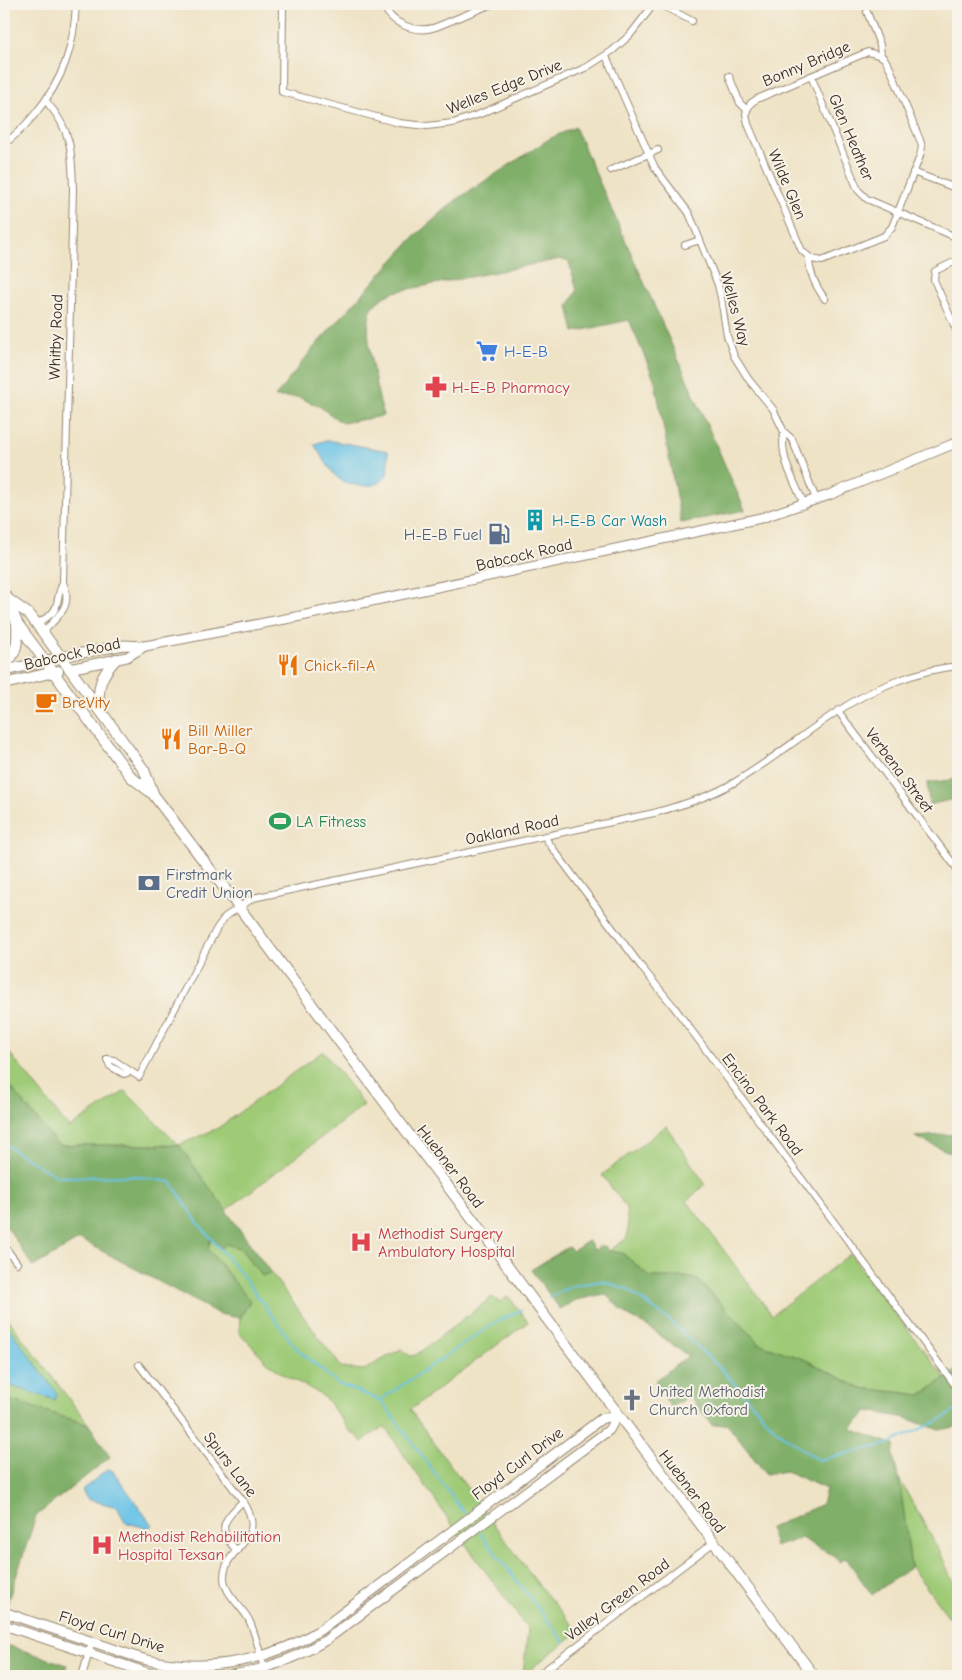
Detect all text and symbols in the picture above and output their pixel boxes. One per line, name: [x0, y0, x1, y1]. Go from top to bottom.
street label: Bonny Bridge: [760, 37, 853, 90]
street label: Welles Edge Drive: [444, 56, 564, 118]
street label: Glen Heather: [825, 91, 878, 184]
street label: Wilde Glen: [764, 146, 810, 222]
street label: Welles Way: [717, 270, 754, 349]
street label: Whitby Road: [46, 294, 66, 380]
supermarket icon: H-E-B: [474, 338, 500, 364]
place label: H-E-B: [504, 343, 548, 361]
pharmacy icon: H-E-B Pharmacy: [423, 374, 449, 400]
place label: H-E-B Pharmacy: [452, 379, 571, 397]
building icon: H-E-B Car Wash: [522, 507, 548, 533]
place label: H-E-B Car Wash: [552, 512, 667, 530]
fuel station icon: H-E-B Fuel: [486, 521, 512, 547]
place label: H-E-B Fuel: [404, 526, 482, 544]
street label: Babcock Road: [474, 535, 574, 575]
street label: Babcock Road: [22, 634, 122, 674]
restaurant icon: Chick-fil-A: [275, 652, 301, 678]
place label: Chick-fil-A: [304, 657, 375, 675]
cafe icon: BreVity: [33, 689, 59, 715]
place label: BreVity: [62, 694, 111, 712]
place label: Bill Miller Bar-B-Q: [188, 722, 253, 758]
street label: Verbena Street: [862, 725, 937, 817]
restaurant icon: Bill Miller Bar-B-Q: [158, 726, 184, 752]
sports icon: LA Fitness: [267, 808, 293, 834]
street label: Oakland Road: [464, 811, 561, 849]
place label: LA Fitness: [296, 813, 367, 831]
place label: Firstmark Credit Union: [166, 866, 253, 902]
bank icon: Firstmark Credit Union: [136, 870, 162, 896]
street label: Encino Park Road: [718, 1050, 806, 1159]
street label: Huebner Road: [413, 1121, 487, 1212]
place label: Methodist Surgery Ambulatory Hospital: [378, 1225, 515, 1261]
hospital icon: Methodist Surgery Ambulatory Hospital: [348, 1229, 374, 1255]
place label: United Methodist Church Oxford: [649, 1383, 765, 1419]
church icon: United Methodist Church Oxford: [619, 1387, 645, 1413]
street label: Floyd Curl Drive: [468, 1424, 567, 1504]
street label: Spurs Lane: [200, 1429, 260, 1501]
street label: Huebner Road: [655, 1446, 729, 1537]
place label: Methodist Rehabilitation Hospital Texsan: [118, 1528, 281, 1564]
hospital icon: Methodist Rehabilitation Hospital Texsan: [89, 1532, 115, 1558]
street label: Valley Green Road: [562, 1555, 673, 1645]
street label: Floyd Curl Drive: [57, 1607, 167, 1657]

